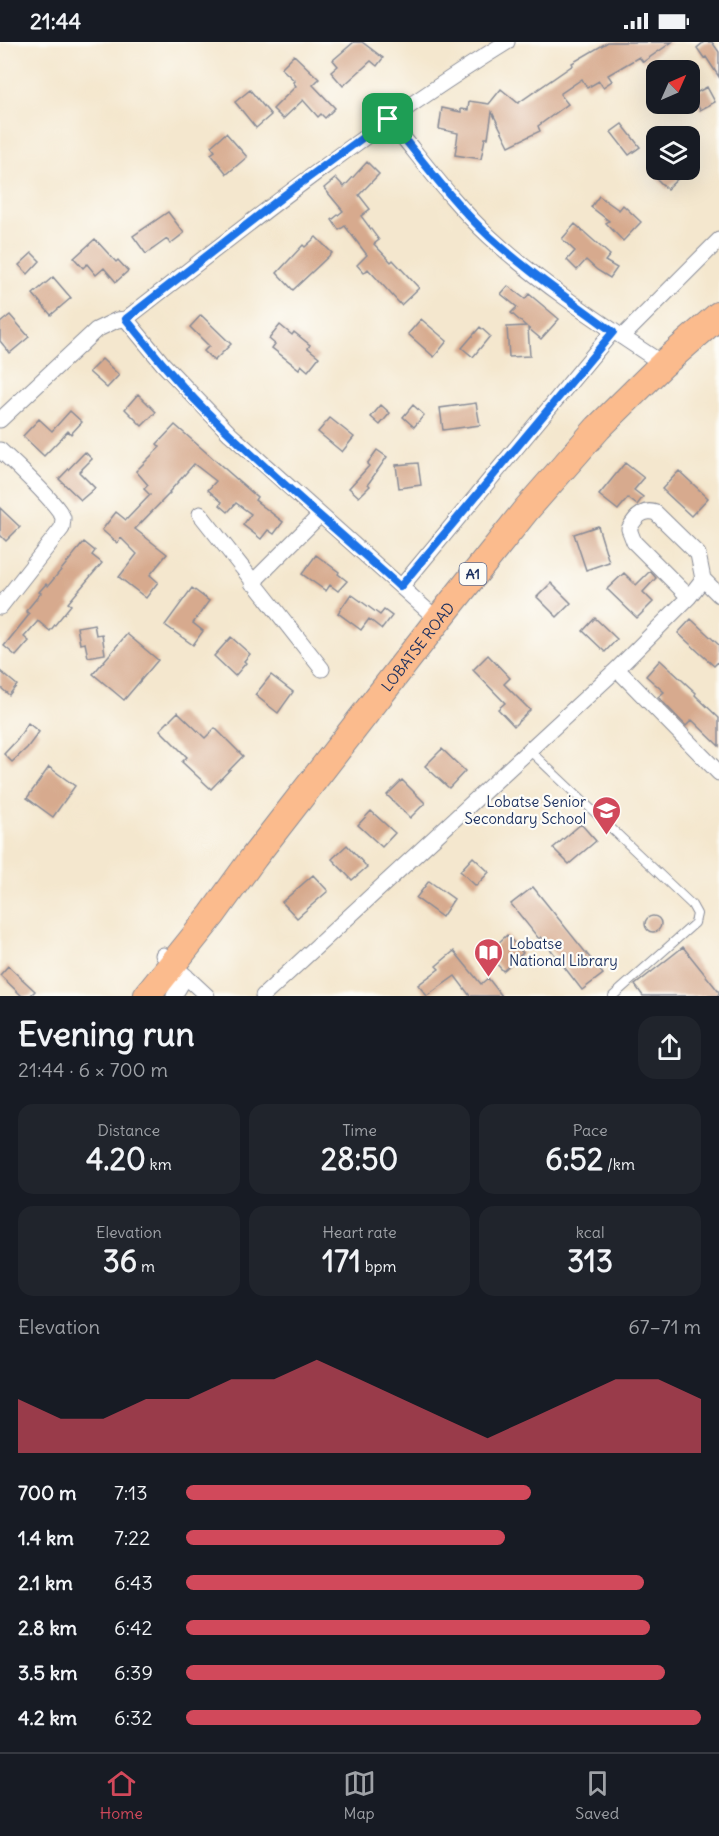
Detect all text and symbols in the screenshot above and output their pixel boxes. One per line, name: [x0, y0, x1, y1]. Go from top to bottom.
text: 21:44: [30, 7, 81, 35]
north arrow: [646, 60, 700, 114]
map controls: [646, 60, 700, 180]
pin: [362, 93, 413, 144]
icon: arrive: [371, 102, 404, 135]
button: layers: [646, 126, 700, 180]
road number: A1: [460, 563, 486, 585]
street label: LOBATSE ROAD: [377, 598, 458, 695]
place label: Lobatse Senior Secondary School: [465, 792, 586, 828]
school or university icon: Lobatse Senior Secondary School: [591, 794, 623, 836]
place label: Lobatse National Library: [509, 934, 618, 970]
library icon: Lobatse National Library: [472, 936, 504, 978]
text: Evening run: [18, 1013, 194, 1055]
button: share: [638, 1016, 701, 1079]
text: 21:44 · 6 × 700 m: [18, 1057, 168, 1082]
text: Distance: [98, 1120, 160, 1140]
text: Time: [342, 1120, 377, 1140]
text: Pace: [573, 1120, 608, 1140]
text: 4.20: [86, 1140, 146, 1178]
text: 28:50: [321, 1140, 398, 1178]
text: 6:52: [545, 1140, 603, 1178]
text: km: [146, 1154, 172, 1174]
text: /km: [603, 1154, 635, 1174]
text: Elevation: [96, 1222, 162, 1242]
text: Heart rate: [322, 1222, 397, 1242]
text: kcal: [576, 1222, 605, 1242]
text: 36: [103, 1242, 137, 1280]
text: 171: [322, 1242, 361, 1280]
text: 313: [567, 1242, 613, 1280]
text: m: [137, 1256, 155, 1276]
text: bpm: [361, 1256, 397, 1276]
text: Elevation: [18, 1314, 100, 1339]
text: 67–71 m: [628, 1314, 701, 1339]
text: 700 m: [18, 1480, 76, 1505]
text: 7:13: [114, 1480, 148, 1505]
text: 1.4 km: [18, 1525, 74, 1550]
text: 7:22: [114, 1525, 150, 1550]
text: 2.1 km: [18, 1570, 73, 1595]
text: 6:43: [114, 1570, 153, 1595]
text: 2.8 km: [18, 1615, 77, 1640]
text: 6:42: [114, 1615, 153, 1640]
text: 3.5 km: [18, 1660, 78, 1685]
text: 6:39: [114, 1660, 153, 1685]
text: 4.2 km: [18, 1705, 77, 1730]
text: 6:32: [114, 1705, 152, 1730]
tab: Home: [100, 1767, 143, 1823]
tab: Map: [343, 1767, 376, 1823]
tab: Saved: [575, 1767, 619, 1823]

